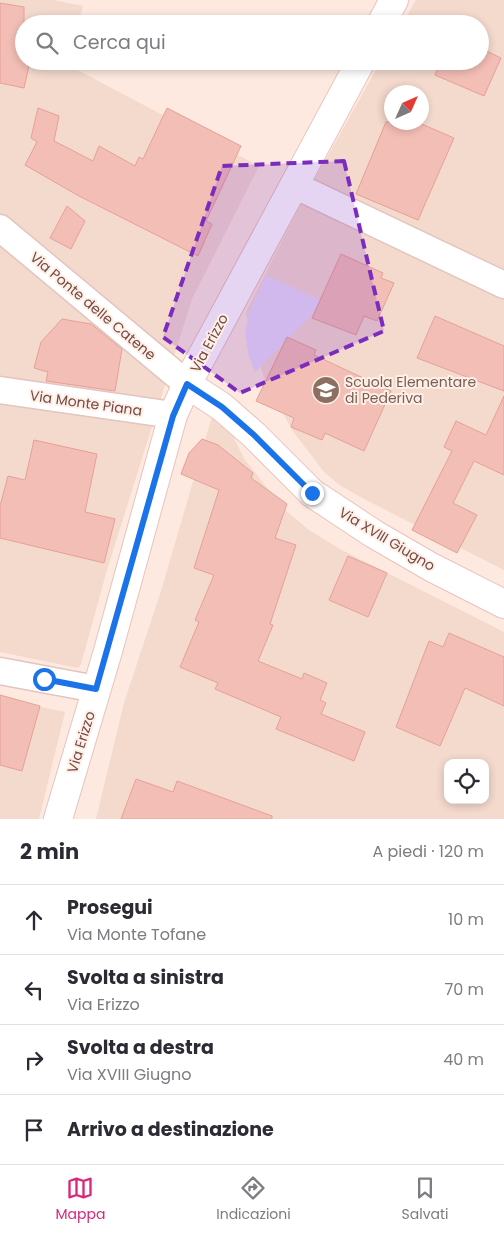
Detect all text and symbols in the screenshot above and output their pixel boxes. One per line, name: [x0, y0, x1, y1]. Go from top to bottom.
search box: [15, 15, 489, 70]
icon: search: [33, 29, 61, 57]
text: Cerca qui: [73, 29, 166, 56]
north arrow: [384, 85, 429, 130]
street label: Via Ponte delle Catene: [26, 247, 160, 365]
street label: Via Erizzo: [185, 310, 233, 376]
place label: Scuola Elementare di Pederiva: [345, 372, 476, 408]
school or university icon: Scuola Elementare di Pederiva: [311, 375, 341, 405]
street label: Via Monte Piana: [29, 385, 143, 421]
route end: [301, 482, 324, 505]
street label: Via XVIII Giugno: [335, 502, 439, 576]
route start: [33, 668, 56, 691]
street label: Via Erizzo: [62, 709, 100, 775]
map controls: [444, 759, 489, 804]
button: locate: [444, 759, 489, 804]
text: 2 min: [20, 837, 79, 866]
text: A piedi · 120 m: [372, 840, 484, 863]
text: Prosegui: [67, 894, 153, 921]
icon: ahead: [20, 906, 48, 934]
text: 10 m: [448, 908, 484, 931]
text: Via Monte Tofane: [67, 923, 206, 946]
text: Svolta a sinistra: [67, 964, 224, 991]
icon: left: [20, 976, 48, 1004]
text: 70 m: [444, 978, 484, 1001]
text: Via Erizzo: [67, 993, 140, 1016]
text: Svolta a destra: [67, 1034, 214, 1061]
icon: right: [20, 1046, 48, 1074]
text: 40 m: [443, 1048, 484, 1071]
text: Via XVIII Giugno: [67, 1063, 192, 1086]
icon: arrive: [20, 1116, 48, 1144]
text: Arrivo a destinazione: [67, 1116, 274, 1143]
tab: Mappa: [55, 1174, 105, 1225]
tab: Indicazioni: [216, 1174, 291, 1225]
tab: Salvati: [402, 1174, 449, 1225]

